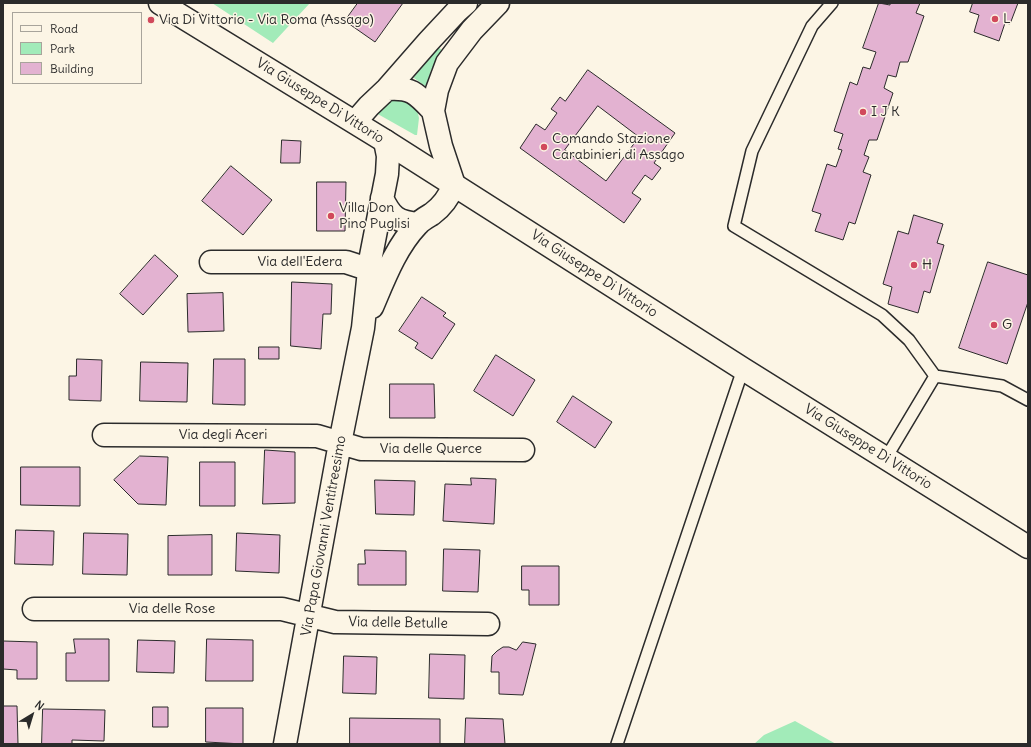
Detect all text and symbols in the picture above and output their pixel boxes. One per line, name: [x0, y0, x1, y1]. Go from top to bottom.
place label: L: [1003, 11, 1011, 27]
legend: [12, 12, 142, 84]
place label: Via Di Vittorio - Via Roma (Assago): [159, 12, 374, 28]
marker: L: [990, 14, 1000, 24]
marker: Via Di Vittorio - Via Roma (Assago): [146, 15, 156, 25]
text: Road: [50, 21, 78, 36]
text: Park: [50, 41, 75, 56]
street label: Via Giuseppe Di Vittorio: [253, 55, 387, 147]
text: Building: [50, 61, 94, 76]
place label: I J K: [871, 104, 900, 120]
marker: I J K: [858, 107, 868, 117]
place label: Comando Stazione Carabinieri di Assago: [552, 131, 685, 164]
marker: Comando Stazione Carabinieri di Assago: [539, 142, 549, 152]
place label: Villa Don Pino Puglisi: [339, 200, 410, 232]
marker: Villa Don Pino Puglisi: [326, 211, 336, 221]
street label: Via Giuseppe Di Vittorio: [527, 227, 661, 321]
street label: Via dell'Edera: [257, 254, 343, 270]
place label: H: [922, 257, 932, 273]
marker: H: [909, 260, 919, 270]
place label: G: [1002, 317, 1012, 333]
marker: G: [989, 320, 999, 330]
street label: Via Giuseppe Di Vittorio: [801, 401, 935, 493]
street label: Via degli Aceri: [179, 427, 267, 443]
street label: Via Papa Giovanni Ventitreesimo: [298, 434, 350, 638]
street label: Via delle Querce: [380, 441, 482, 457]
street label: Via delle Rose: [129, 601, 215, 617]
street label: Via delle Betulle: [348, 614, 448, 632]
north arrow: [12, 695, 52, 735]
text: N: [32, 698, 47, 713]

